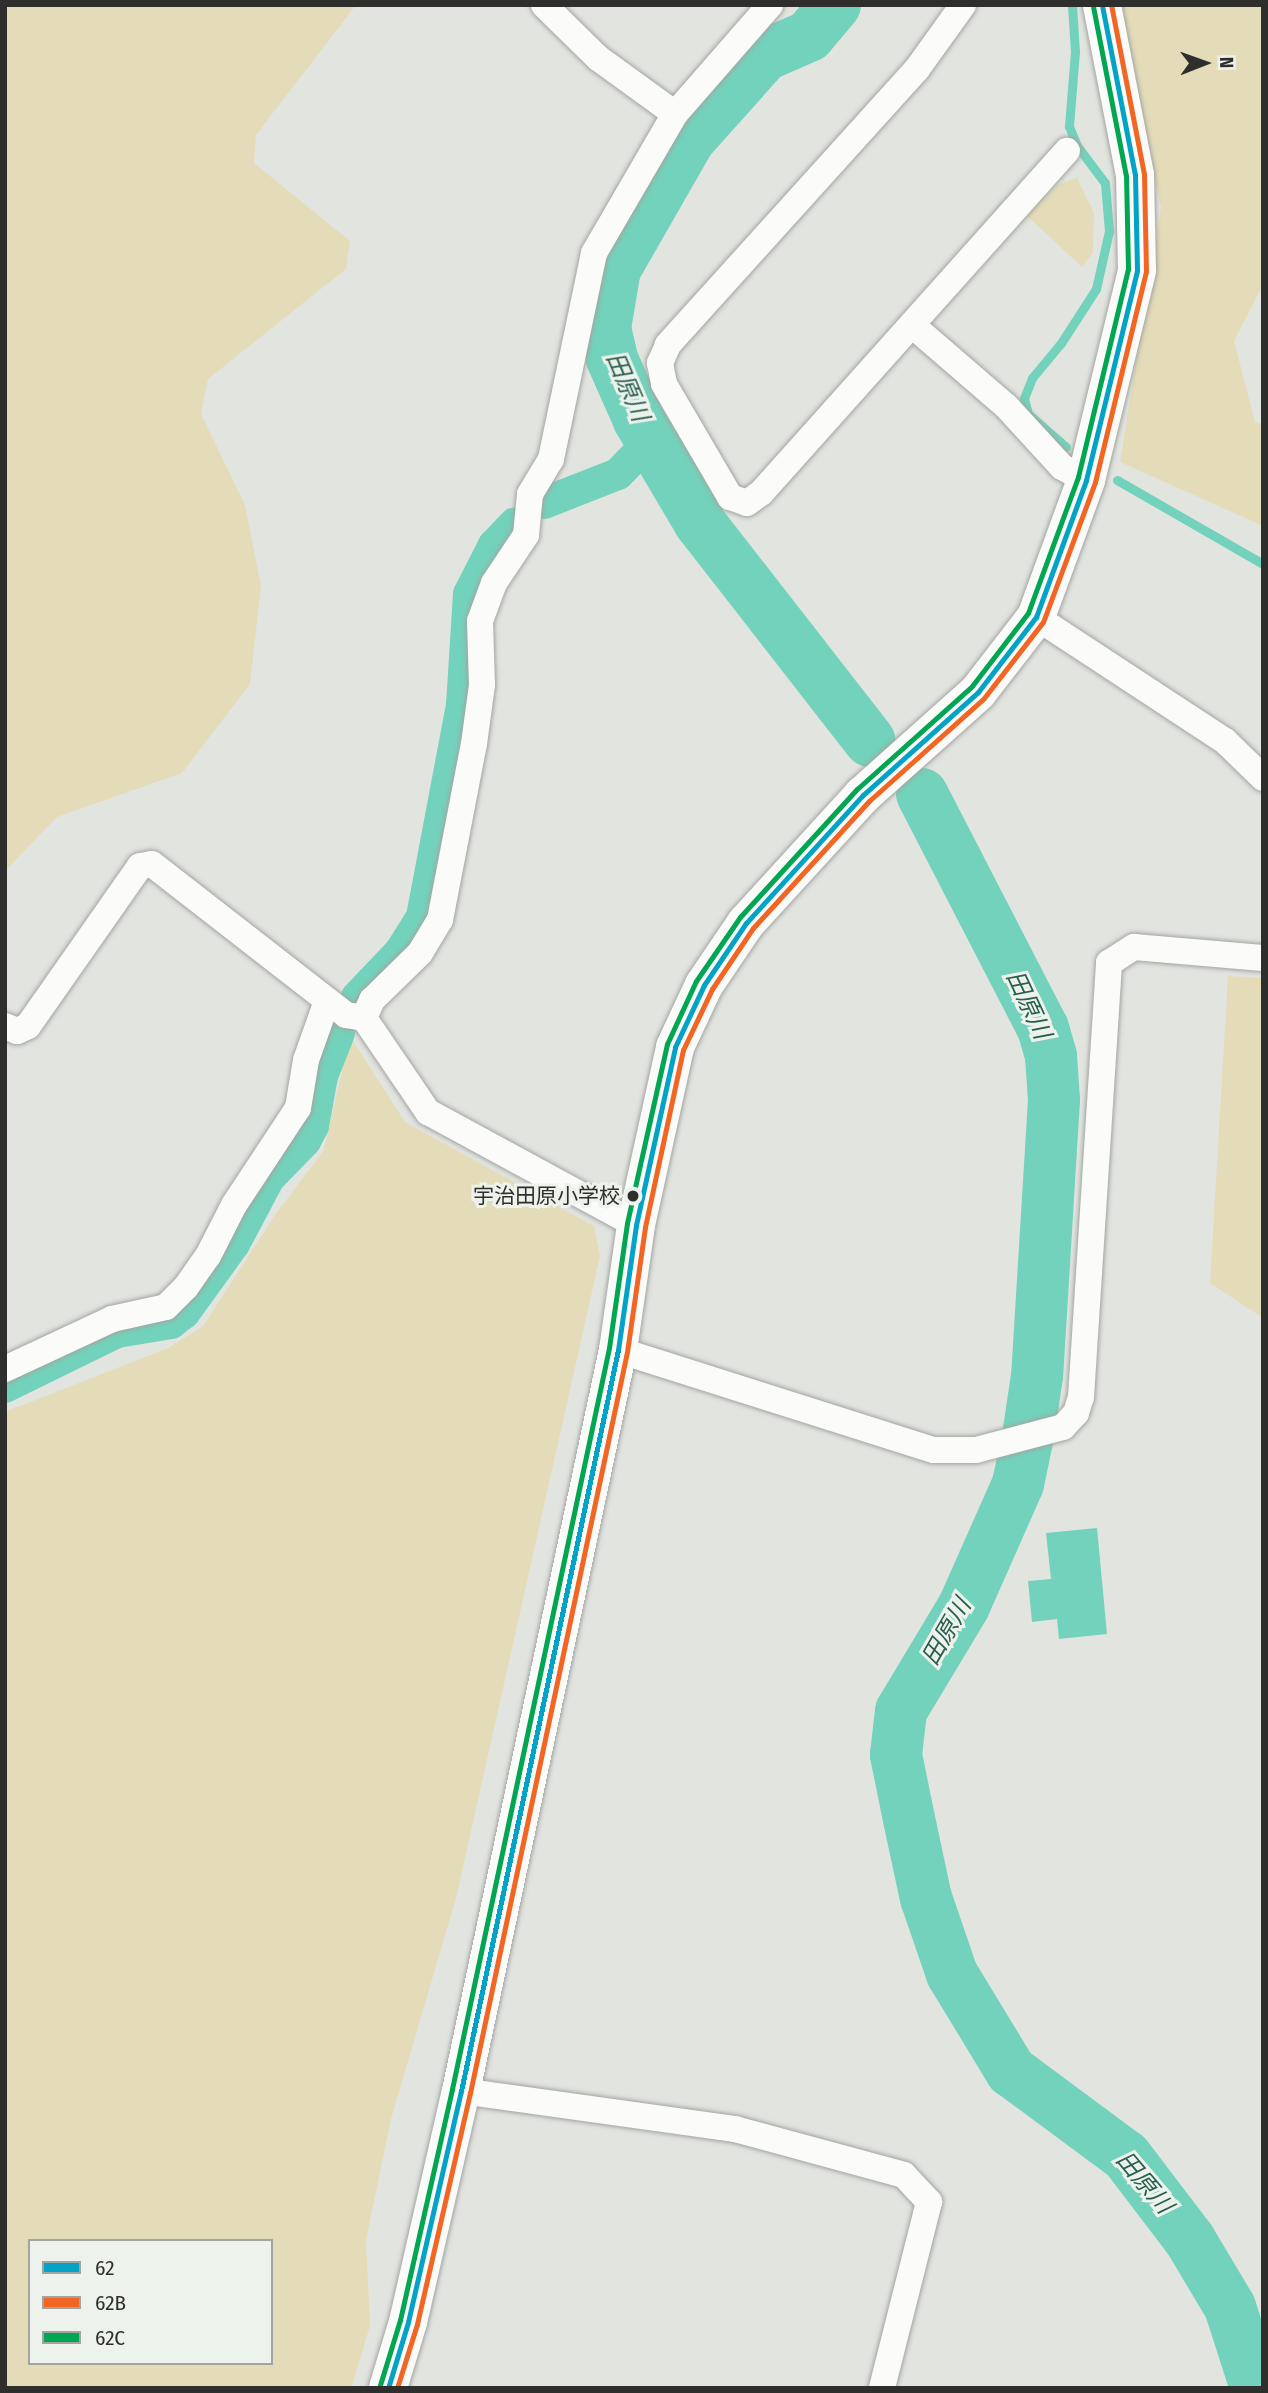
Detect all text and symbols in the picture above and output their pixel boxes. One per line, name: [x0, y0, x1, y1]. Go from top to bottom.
north arrow: [1170, 28, 1240, 98]
text: N: [1215, 57, 1238, 69]
water label: 田原川: [600, 348, 654, 426]
water label: 田原川: [1000, 966, 1056, 1044]
place label: 宇治田原小学校: [473, 1183, 620, 1209]
marker: 宇治田原小学校: [626, 1189, 640, 1203]
water label: 田原川: [917, 1594, 977, 1670]
water label: 田原川: [1110, 2146, 1178, 2220]
legend: [28, 2239, 273, 2365]
text: 62: [95, 2255, 115, 2281]
text: 62B: [95, 2290, 126, 2316]
text: 62C: [95, 2325, 125, 2351]

